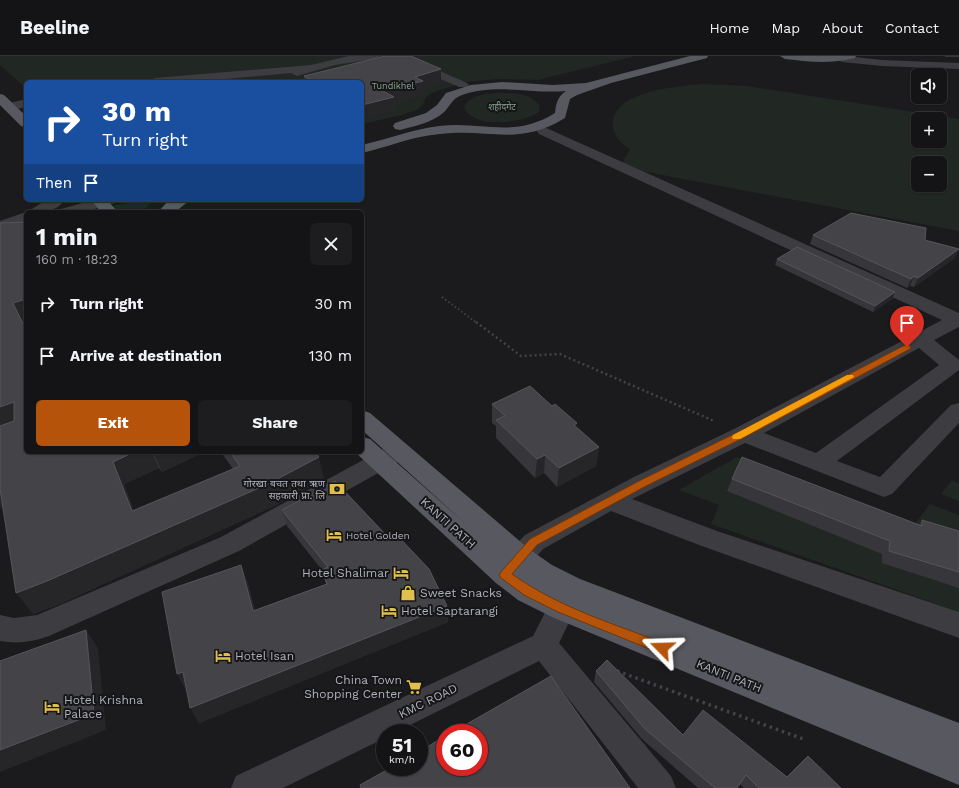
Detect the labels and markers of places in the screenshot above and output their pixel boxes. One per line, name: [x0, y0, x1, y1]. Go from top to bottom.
pin: [890, 306, 924, 347]
place label: गोरखा बचत तथा ऋण सहकारी प्रा. लि: [243, 478, 326, 501]
bank icon: गोरखा बचत तथा ऋण सहकारी प्रा. लि: [328, 480, 346, 498]
hotel icon: Hotel Golden: [325, 526, 343, 544]
place label: Hotel Golden: [346, 530, 410, 541]
hotel icon: Hotel Shalimar: [392, 564, 410, 582]
place label: Hotel Shalimar: [302, 566, 389, 580]
shop icon: Sweet Snacks: [399, 584, 417, 602]
place label: Sweet Snacks: [420, 586, 502, 600]
hotel icon: Hotel Saptarangi: [380, 602, 398, 620]
place label: Hotel Saptarangi: [401, 604, 498, 618]
hotel icon: Hotel Isan: [214, 647, 232, 665]
place label: Hotel Isan: [235, 649, 294, 663]
place label: China Town Shopping Center: [304, 673, 402, 701]
supermarket icon: China Town Shopping Center: [405, 678, 423, 696]
place label: Hotel Krishna Palace: [64, 693, 143, 721]
hotel icon: Hotel Krishna Palace: [43, 698, 61, 716]

